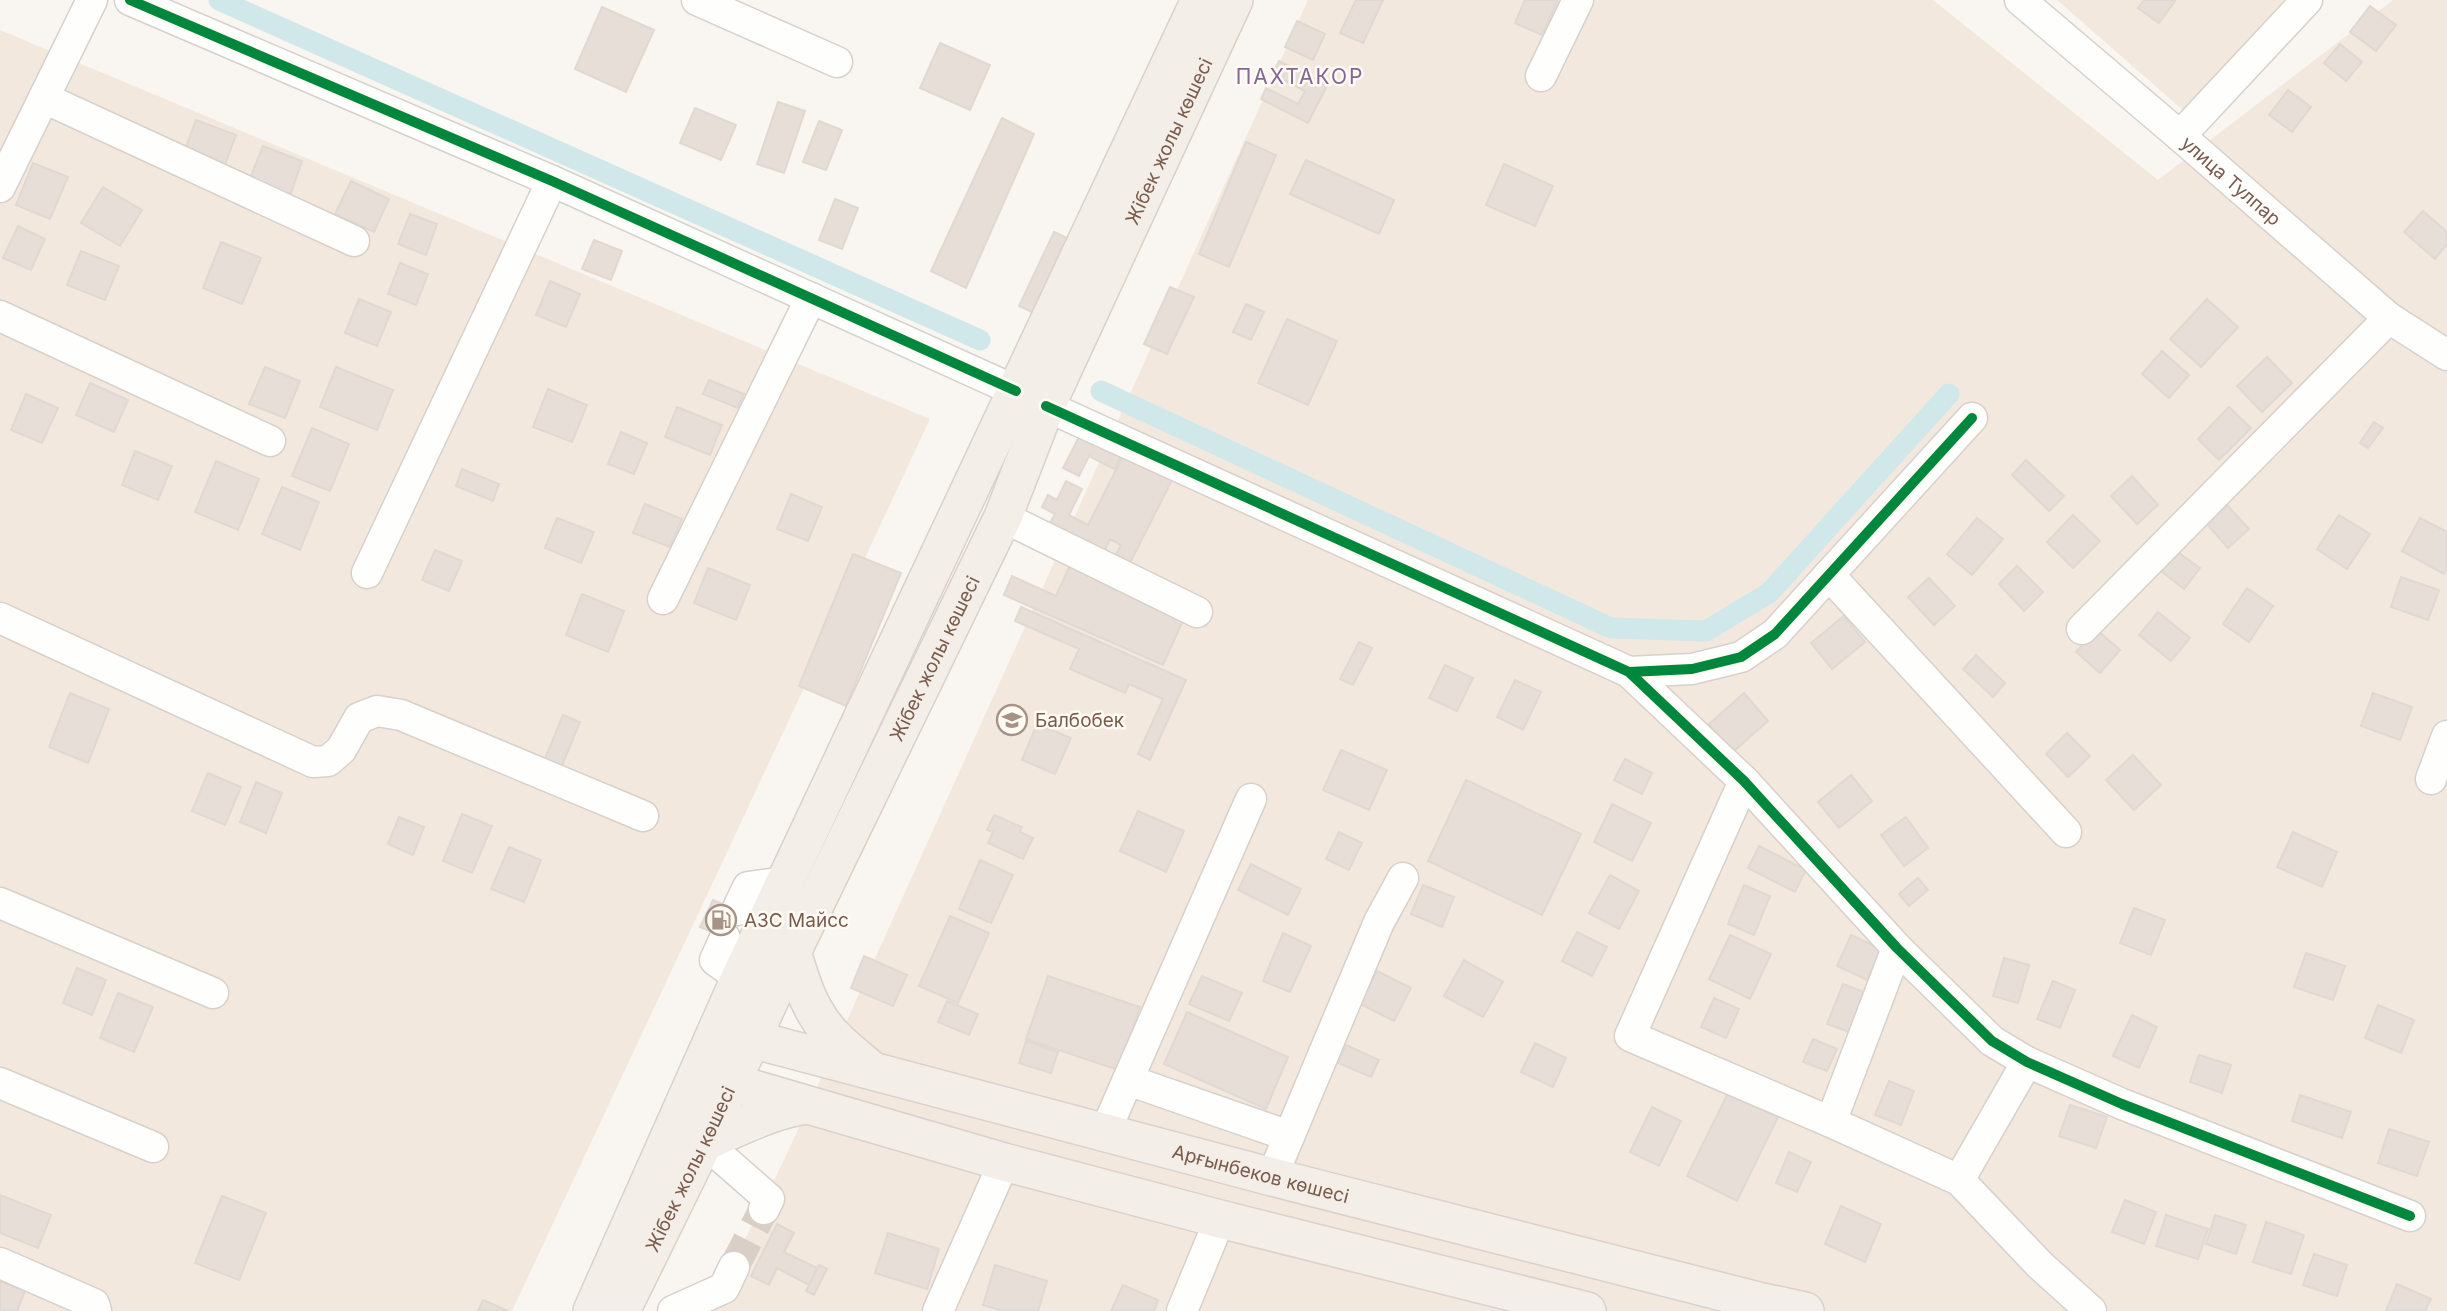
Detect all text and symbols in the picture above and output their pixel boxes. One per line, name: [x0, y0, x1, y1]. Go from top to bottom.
street label: Жібек жолы көшесі: [1120, 54, 1217, 228]
district label: ПАХТАКОР: [1236, 64, 1364, 89]
street label: улица Тулпар: [2177, 131, 2286, 230]
street label: Жібек жолы көшесі: [885, 572, 984, 745]
school or university icon: Балбобек: [995, 703, 1029, 737]
place label: Балбобек: [1035, 709, 1125, 732]
fuel station icon: АЗС Майсс: [704, 903, 738, 937]
place label: АЗС Майсс: [744, 909, 849, 932]
street label: Жібек жолы көшесі: [640, 1083, 740, 1255]
street label: Арғынбеков көшесі: [1170, 1140, 1351, 1208]

